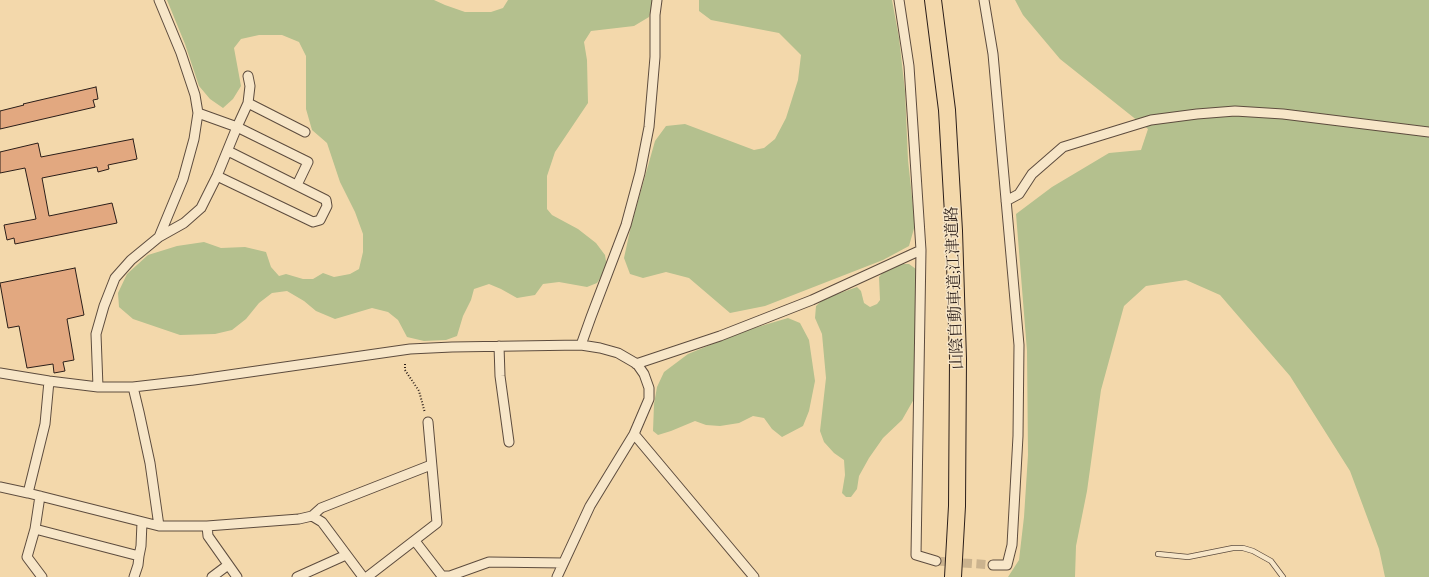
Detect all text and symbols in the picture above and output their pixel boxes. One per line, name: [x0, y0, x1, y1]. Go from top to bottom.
street label: 山陰自動車道;江津道路: [943, 206, 967, 370]

